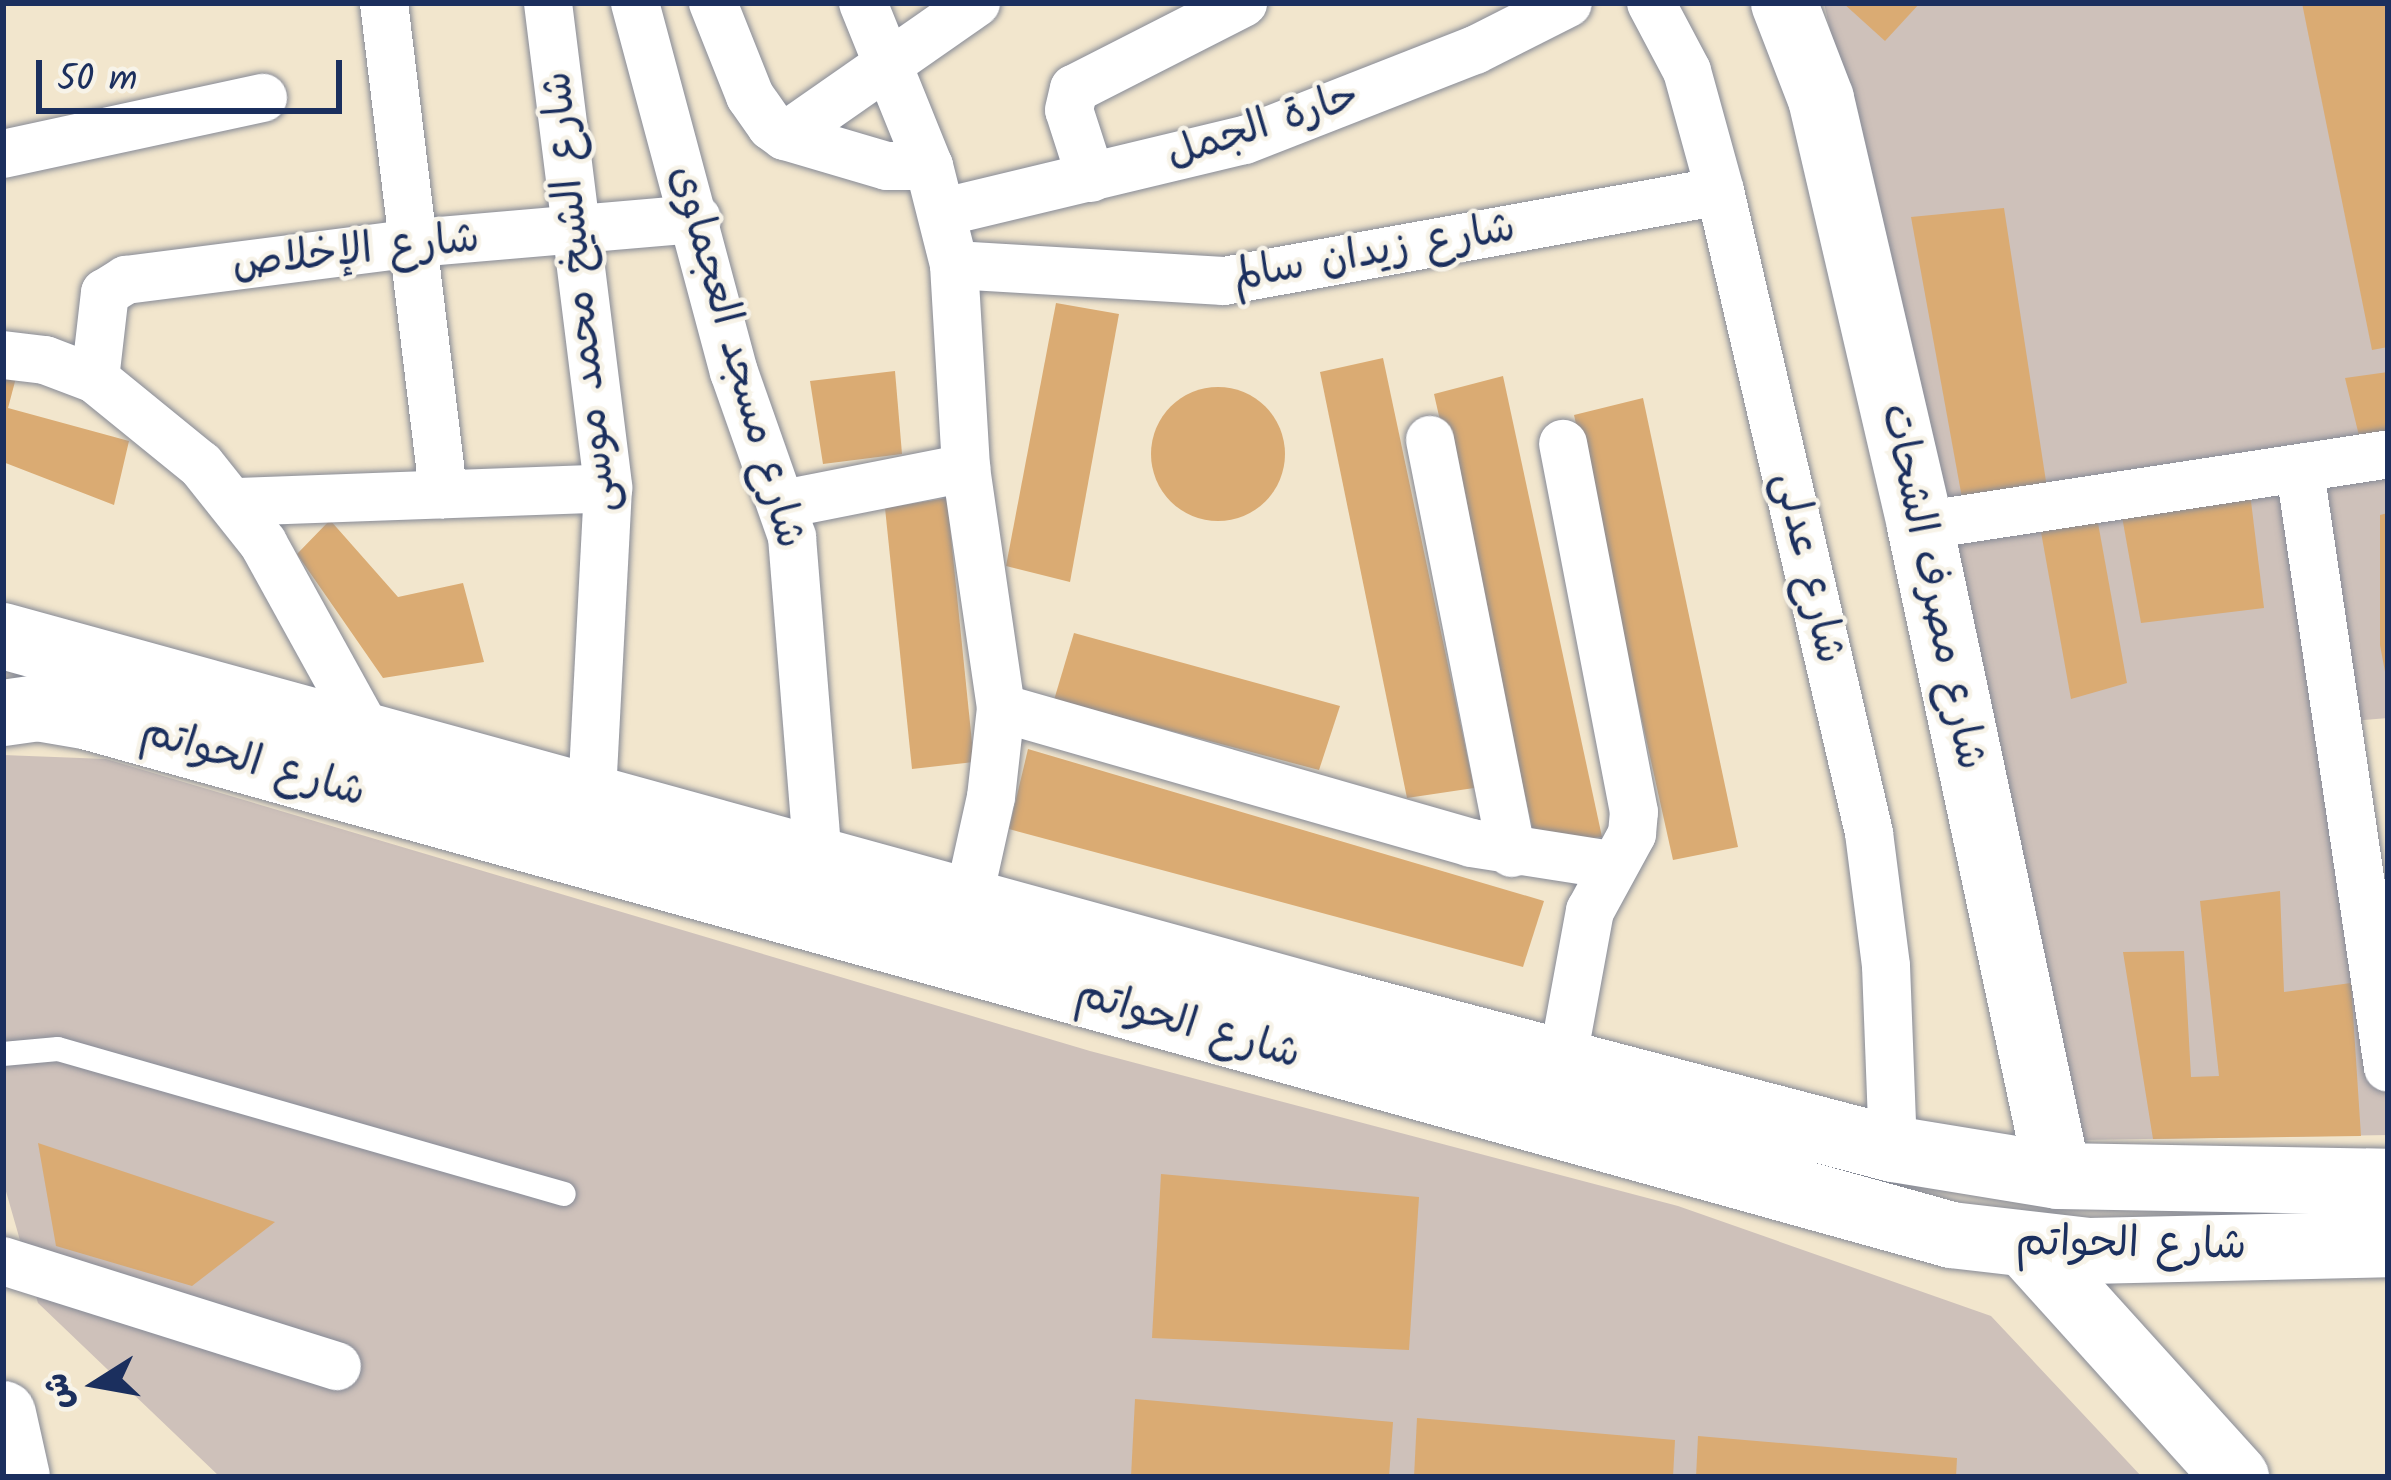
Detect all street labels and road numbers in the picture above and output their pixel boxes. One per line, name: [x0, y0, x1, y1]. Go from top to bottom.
street label: شارع الشيخ محمد موسى: [533, 69, 629, 515]
street label: حارة الجمل: [1160, 71, 1366, 181]
street label: شارع مسجد العجماوى: [657, 160, 815, 554]
street label: شارع زيدان سالم: [1229, 203, 1519, 303]
street label: شارع الإخلاص: [230, 214, 482, 290]
street label: شارع مصرف الشحات: [1869, 399, 1995, 775]
street label: شارع عدلى: [1761, 467, 1855, 669]
street label: شارع الحواتم: [135, 707, 371, 819]
street label: شارع الحواتم: [1070, 969, 1306, 1081]
street label: شارع الحواتم: [2015, 1218, 2247, 1272]

